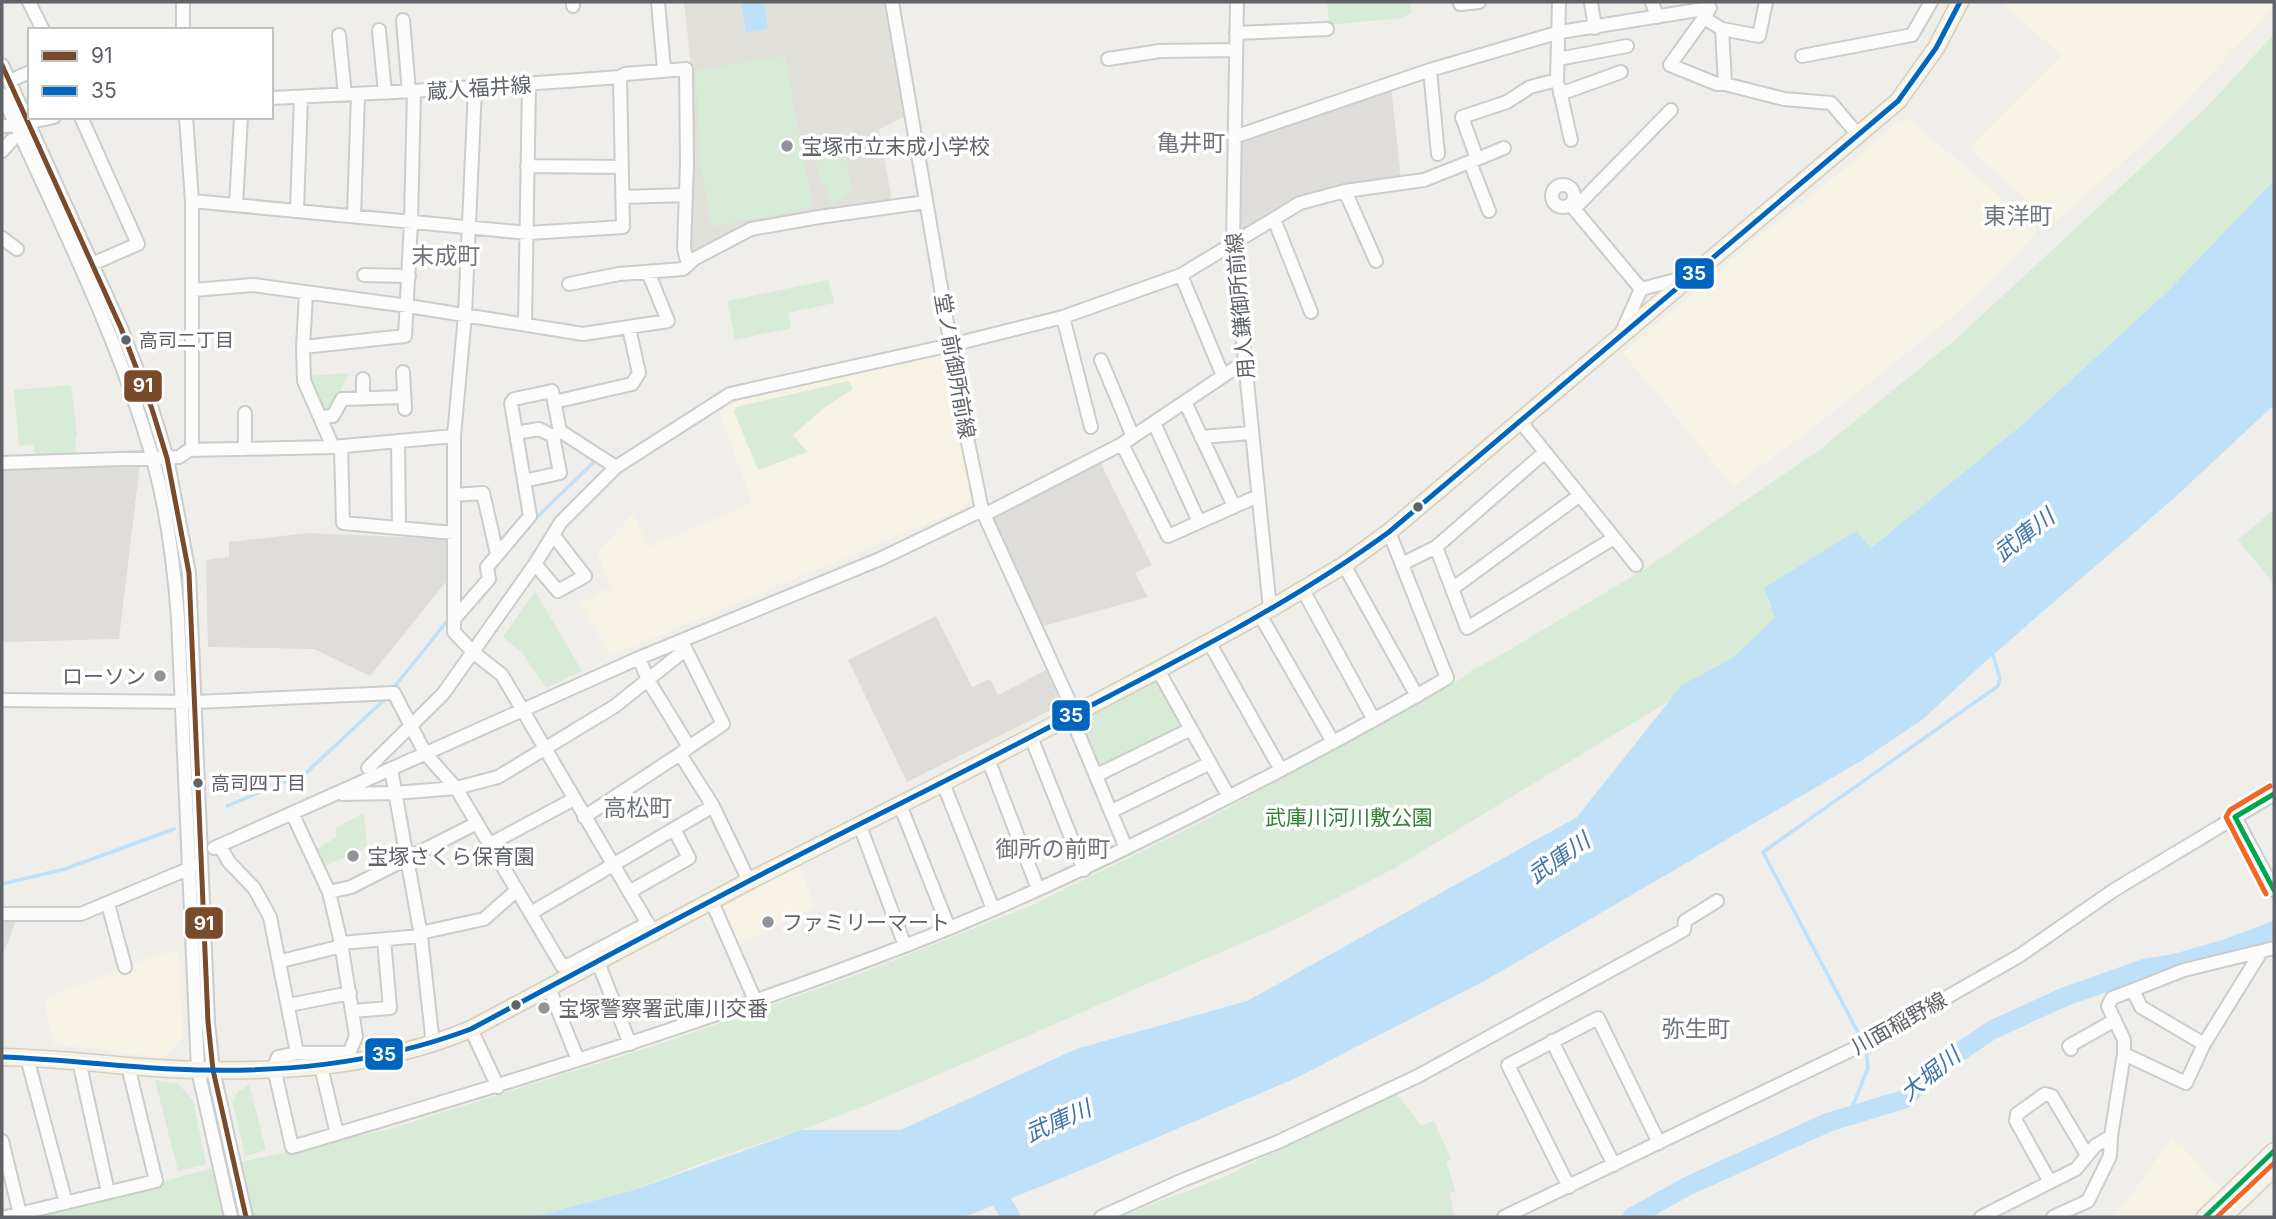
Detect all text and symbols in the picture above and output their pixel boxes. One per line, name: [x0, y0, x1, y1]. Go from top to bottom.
legend: [28, 28, 273, 119]
text: 91: [91, 43, 113, 68]
street label: 蔵人福井線: [426, 72, 532, 104]
text: 35: [91, 78, 117, 103]
district label: 亀井町: [1157, 129, 1226, 157]
place label: 宝塚市立末成小学校: [801, 134, 990, 159]
marker: 宝塚市立末成小学校: [779, 138, 795, 154]
district label: 東洋町: [1984, 202, 2053, 230]
street label: 用人鎌御所前線: [1221, 232, 1259, 380]
district label: 末成町: [412, 242, 481, 270]
line badge: 35: [1674, 257, 1715, 290]
text: 35: [1682, 262, 1706, 285]
street label: 堂ノ前御所前線: [930, 291, 980, 441]
place label: 高司二丁目: [139, 329, 234, 352]
marker: 高司二丁目: [119, 333, 133, 347]
line badge: 91: [123, 369, 163, 403]
text: 91: [133, 374, 153, 397]
unlabelled marker: [1411, 500, 1425, 514]
water label: 武庫川: [1988, 501, 2062, 567]
place label: ローソン: [62, 664, 146, 689]
marker: ローソン: [152, 668, 168, 684]
line badge: 35: [1051, 699, 1091, 732]
text: 35: [1059, 704, 1083, 727]
place label: 高司四丁目: [211, 772, 306, 795]
marker: 高司四丁目: [191, 776, 205, 790]
district label: 高松町: [604, 794, 673, 822]
park label: 武庫川河川敷公園: [1265, 805, 1433, 830]
water label: 武庫川: [1523, 825, 1598, 889]
district label: 御所の前町: [996, 835, 1111, 863]
place label: 宝塚さくら保育園: [367, 844, 535, 869]
marker: 宝塚さくら保育園: [345, 848, 361, 864]
line badge: 91: [184, 906, 224, 940]
place label: ファミリーマート: [782, 910, 950, 935]
text: 91: [194, 912, 214, 935]
marker: ファミリーマート: [760, 914, 776, 930]
street label: 川面稲野線: [1847, 987, 1951, 1059]
place label: 宝塚警察署武庫川交番: [558, 996, 768, 1021]
unlabelled marker: [509, 998, 523, 1012]
marker: 宝塚警察署武庫川交番: [536, 1000, 552, 1016]
district label: 弥生町: [1662, 1015, 1731, 1043]
line badge: 35: [364, 1037, 404, 1071]
water label: 大堀川: [1894, 1040, 1968, 1107]
text: 35: [372, 1043, 396, 1066]
water label: 武庫川: [1021, 1093, 1098, 1148]

